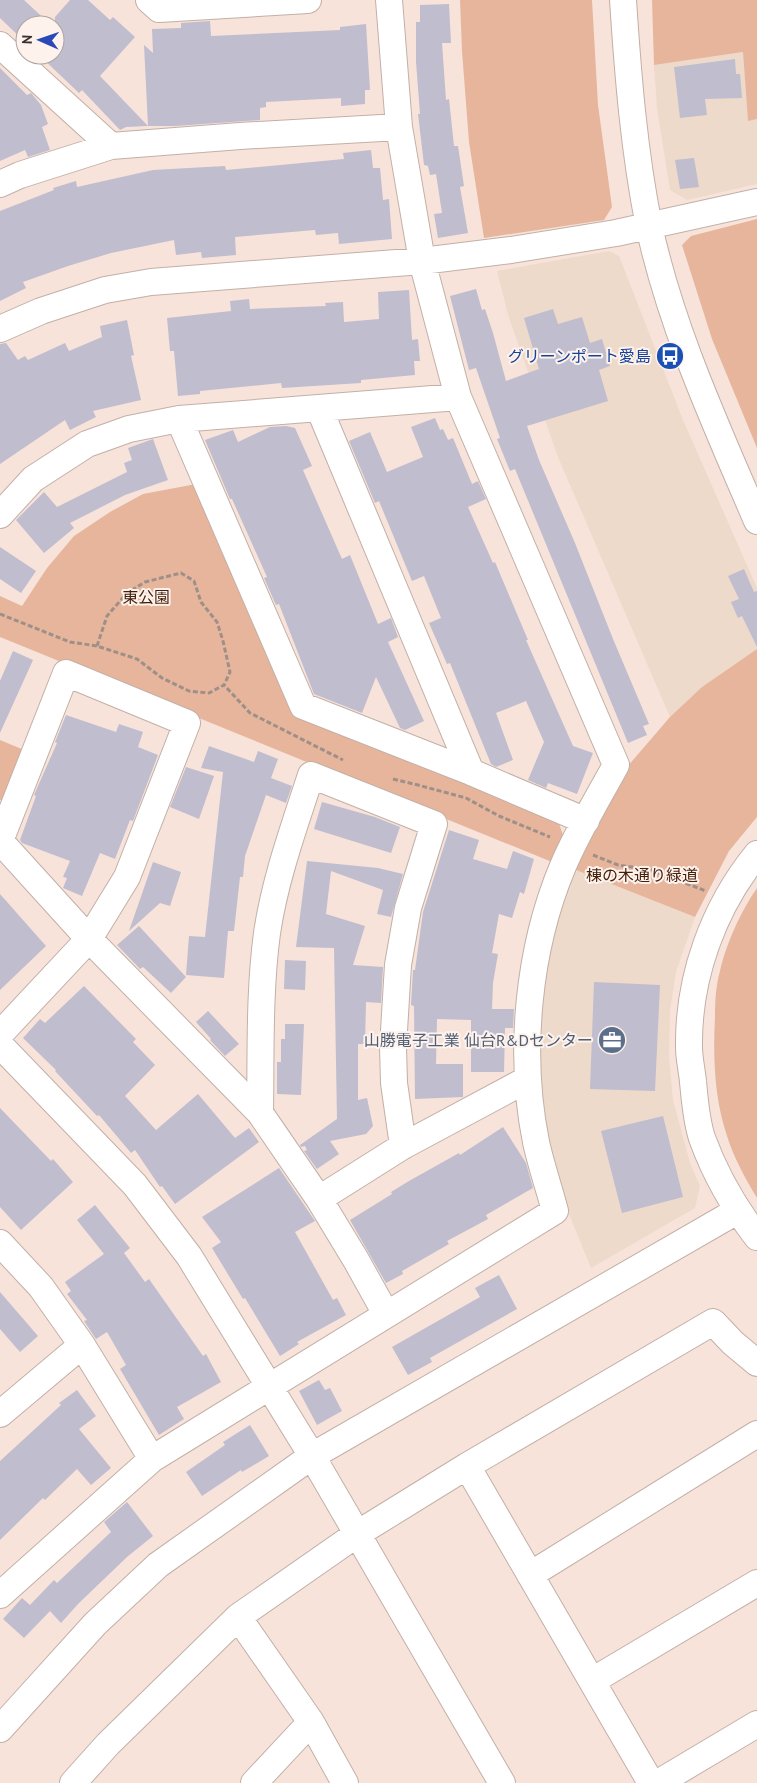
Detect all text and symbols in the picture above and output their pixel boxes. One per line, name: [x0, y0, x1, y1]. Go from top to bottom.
north arrow: [15, 15, 65, 65]
text: N: [18, 35, 36, 44]
bus stop icon: グリーンポート愛島: [655, 341, 685, 371]
place label: グリーンポート愛島: [508, 346, 651, 366]
park label: 東公園: [122, 587, 170, 607]
park label: 棟の木通り緑道: [586, 865, 698, 885]
office icon: 山勝電子工業 仙台R&Dセンター: [597, 1025, 627, 1055]
place label: 山勝電子工業 仙台R&Dセンター: [364, 1030, 593, 1050]

